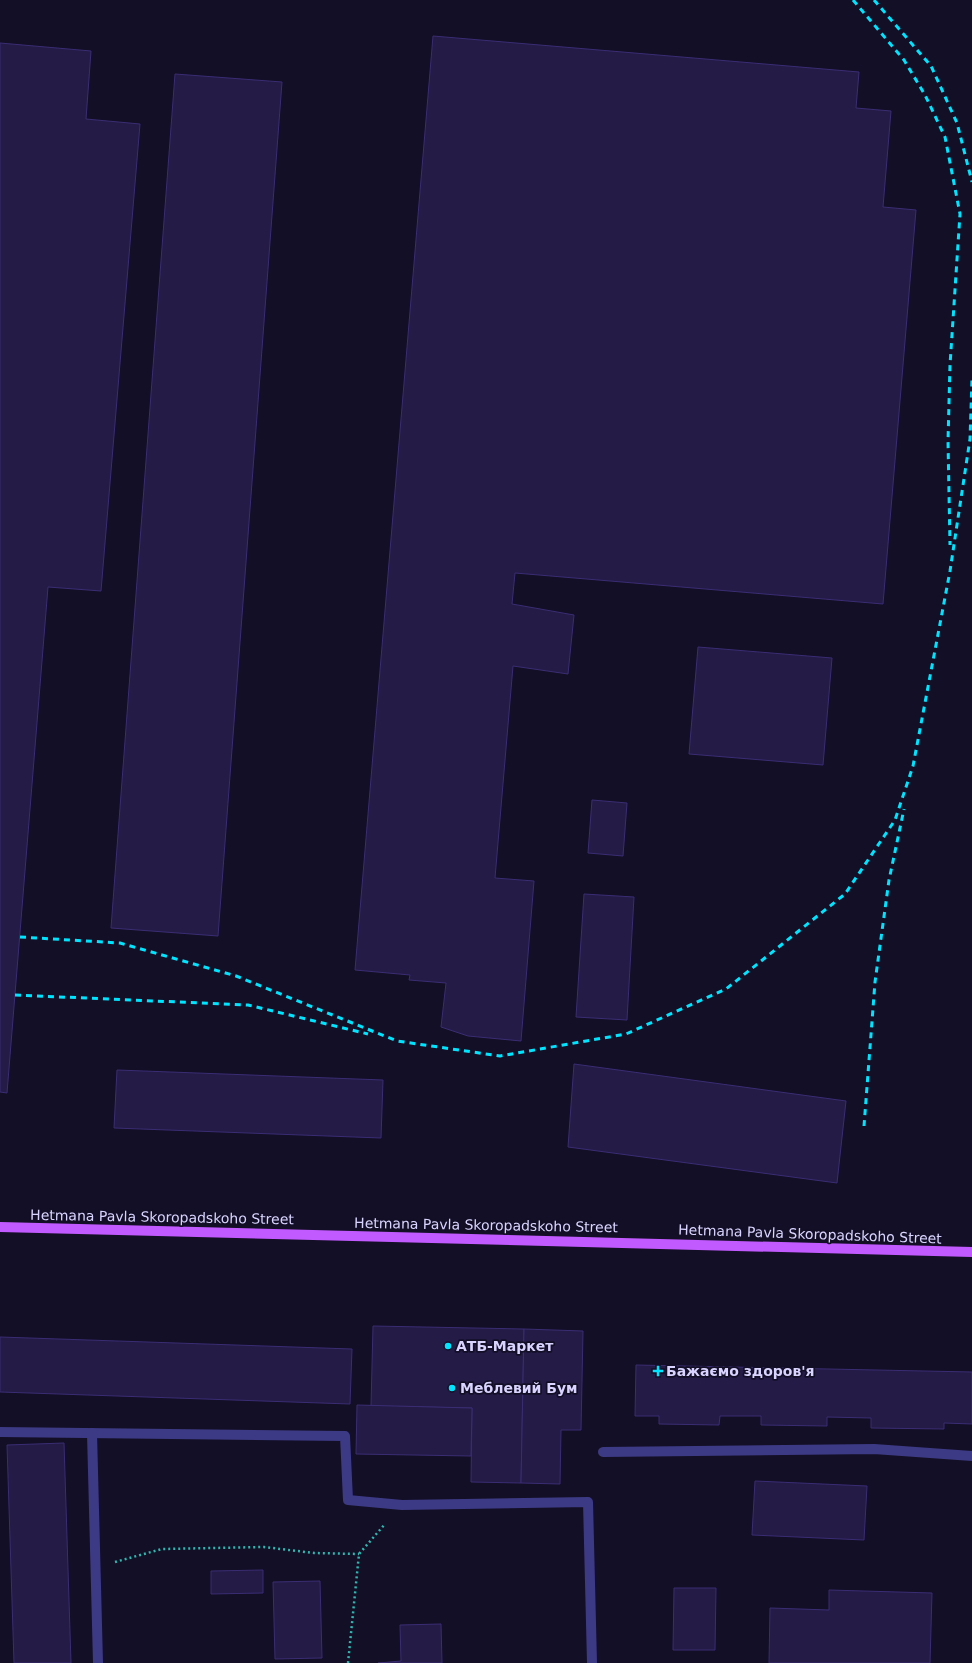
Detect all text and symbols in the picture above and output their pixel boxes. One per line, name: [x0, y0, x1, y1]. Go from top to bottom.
street label: Hetmana Pavla Skoropadskoho Street: [30, 1207, 294, 1227]
street label: Hetmana Pavla Skoropadskoho Street: [354, 1215, 618, 1235]
street label: Hetmana Pavla Skoropadskoho Street: [678, 1221, 943, 1247]
place label: АТБ-Маркет: [456, 1338, 554, 1354]
marker: АТБ-Маркет: [443, 1341, 453, 1351]
place label: Бажаємо здоров'я: [666, 1363, 815, 1379]
marker: Бажаємо здоров'я: [653, 1366, 663, 1376]
place label: Меблевий Бум: [460, 1380, 578, 1396]
marker: Меблевий Бум: [447, 1383, 457, 1393]

